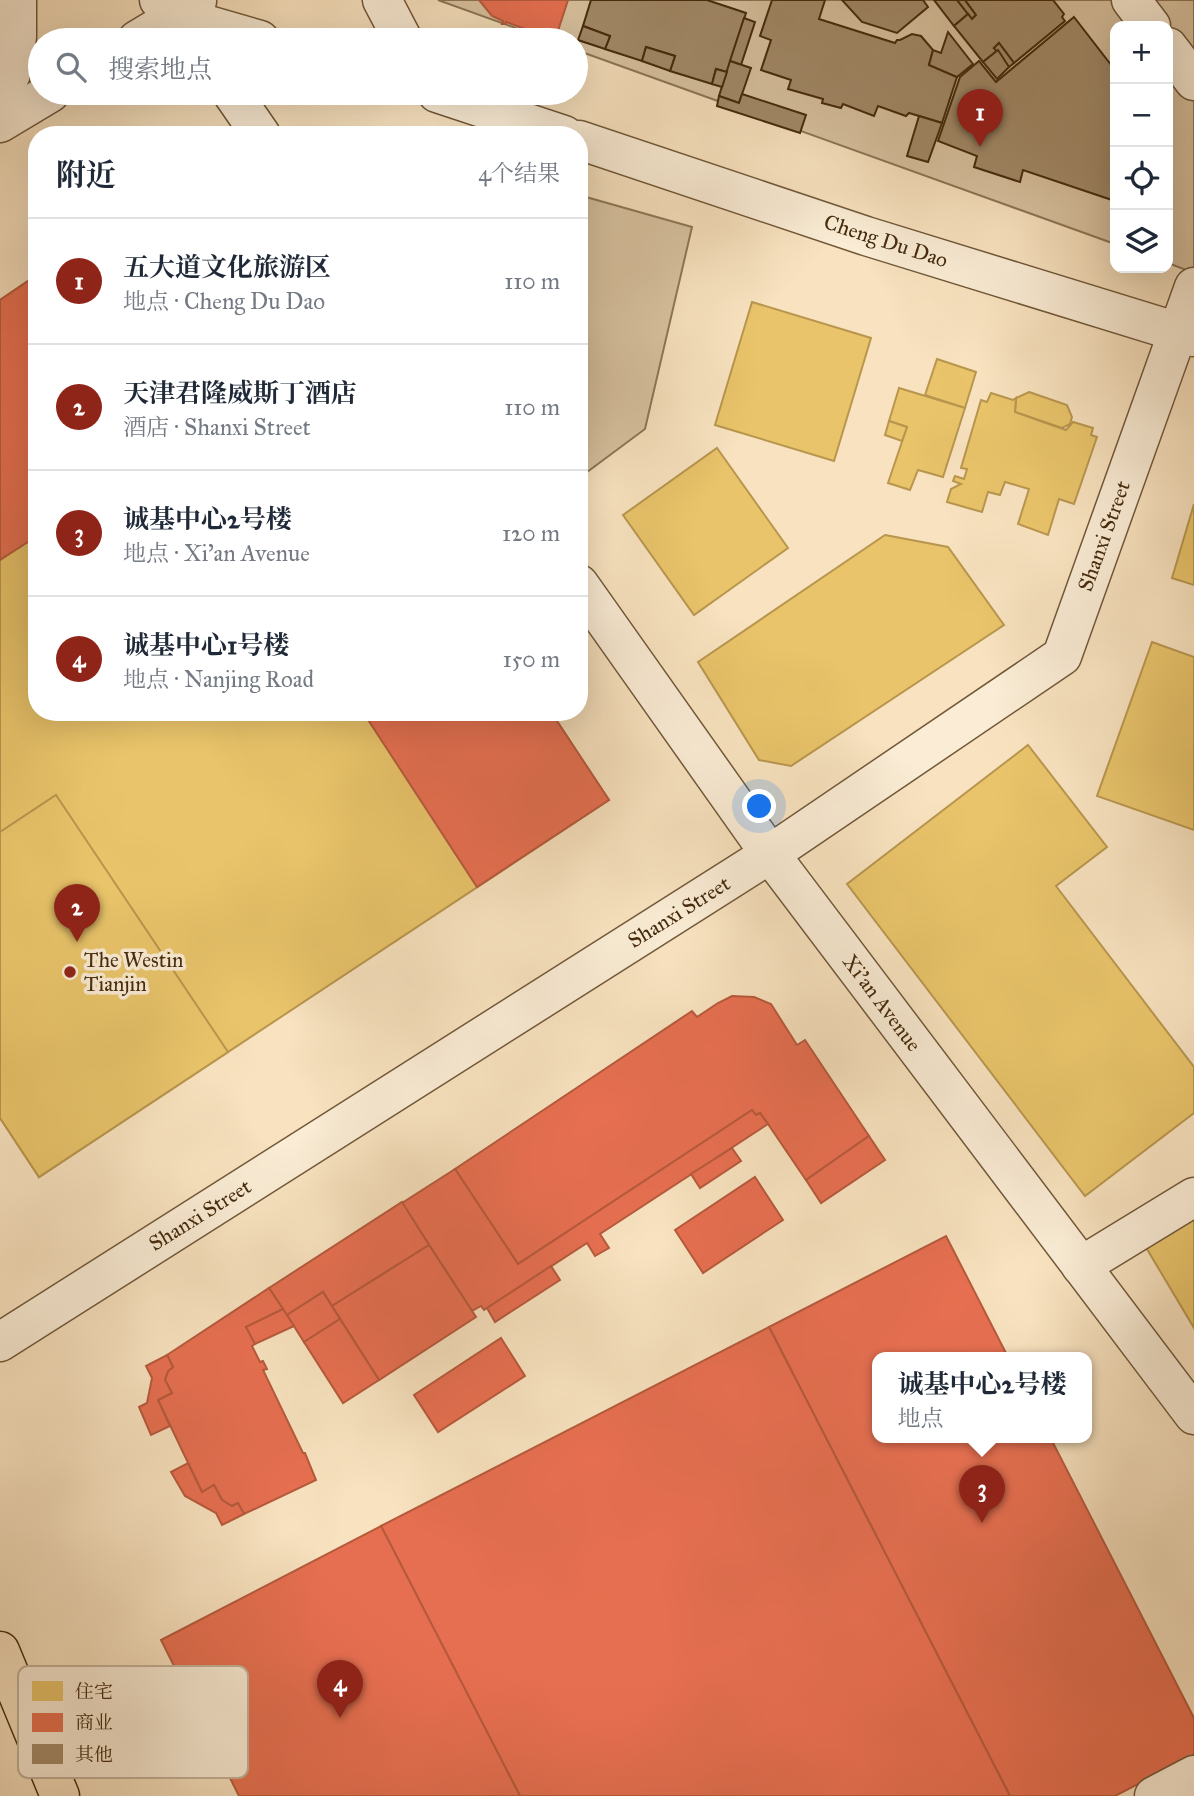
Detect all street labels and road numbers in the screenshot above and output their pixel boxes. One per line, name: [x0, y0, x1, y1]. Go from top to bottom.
street label: Cheng Du Dao: [821, 209, 952, 273]
street label: Shanxi Street: [1072, 477, 1136, 595]
street label: Shanxi Street: [623, 870, 735, 954]
street label: Xi'an Avenue: [837, 949, 927, 1057]
street label: Shanxi Street: [144, 1173, 256, 1257]

